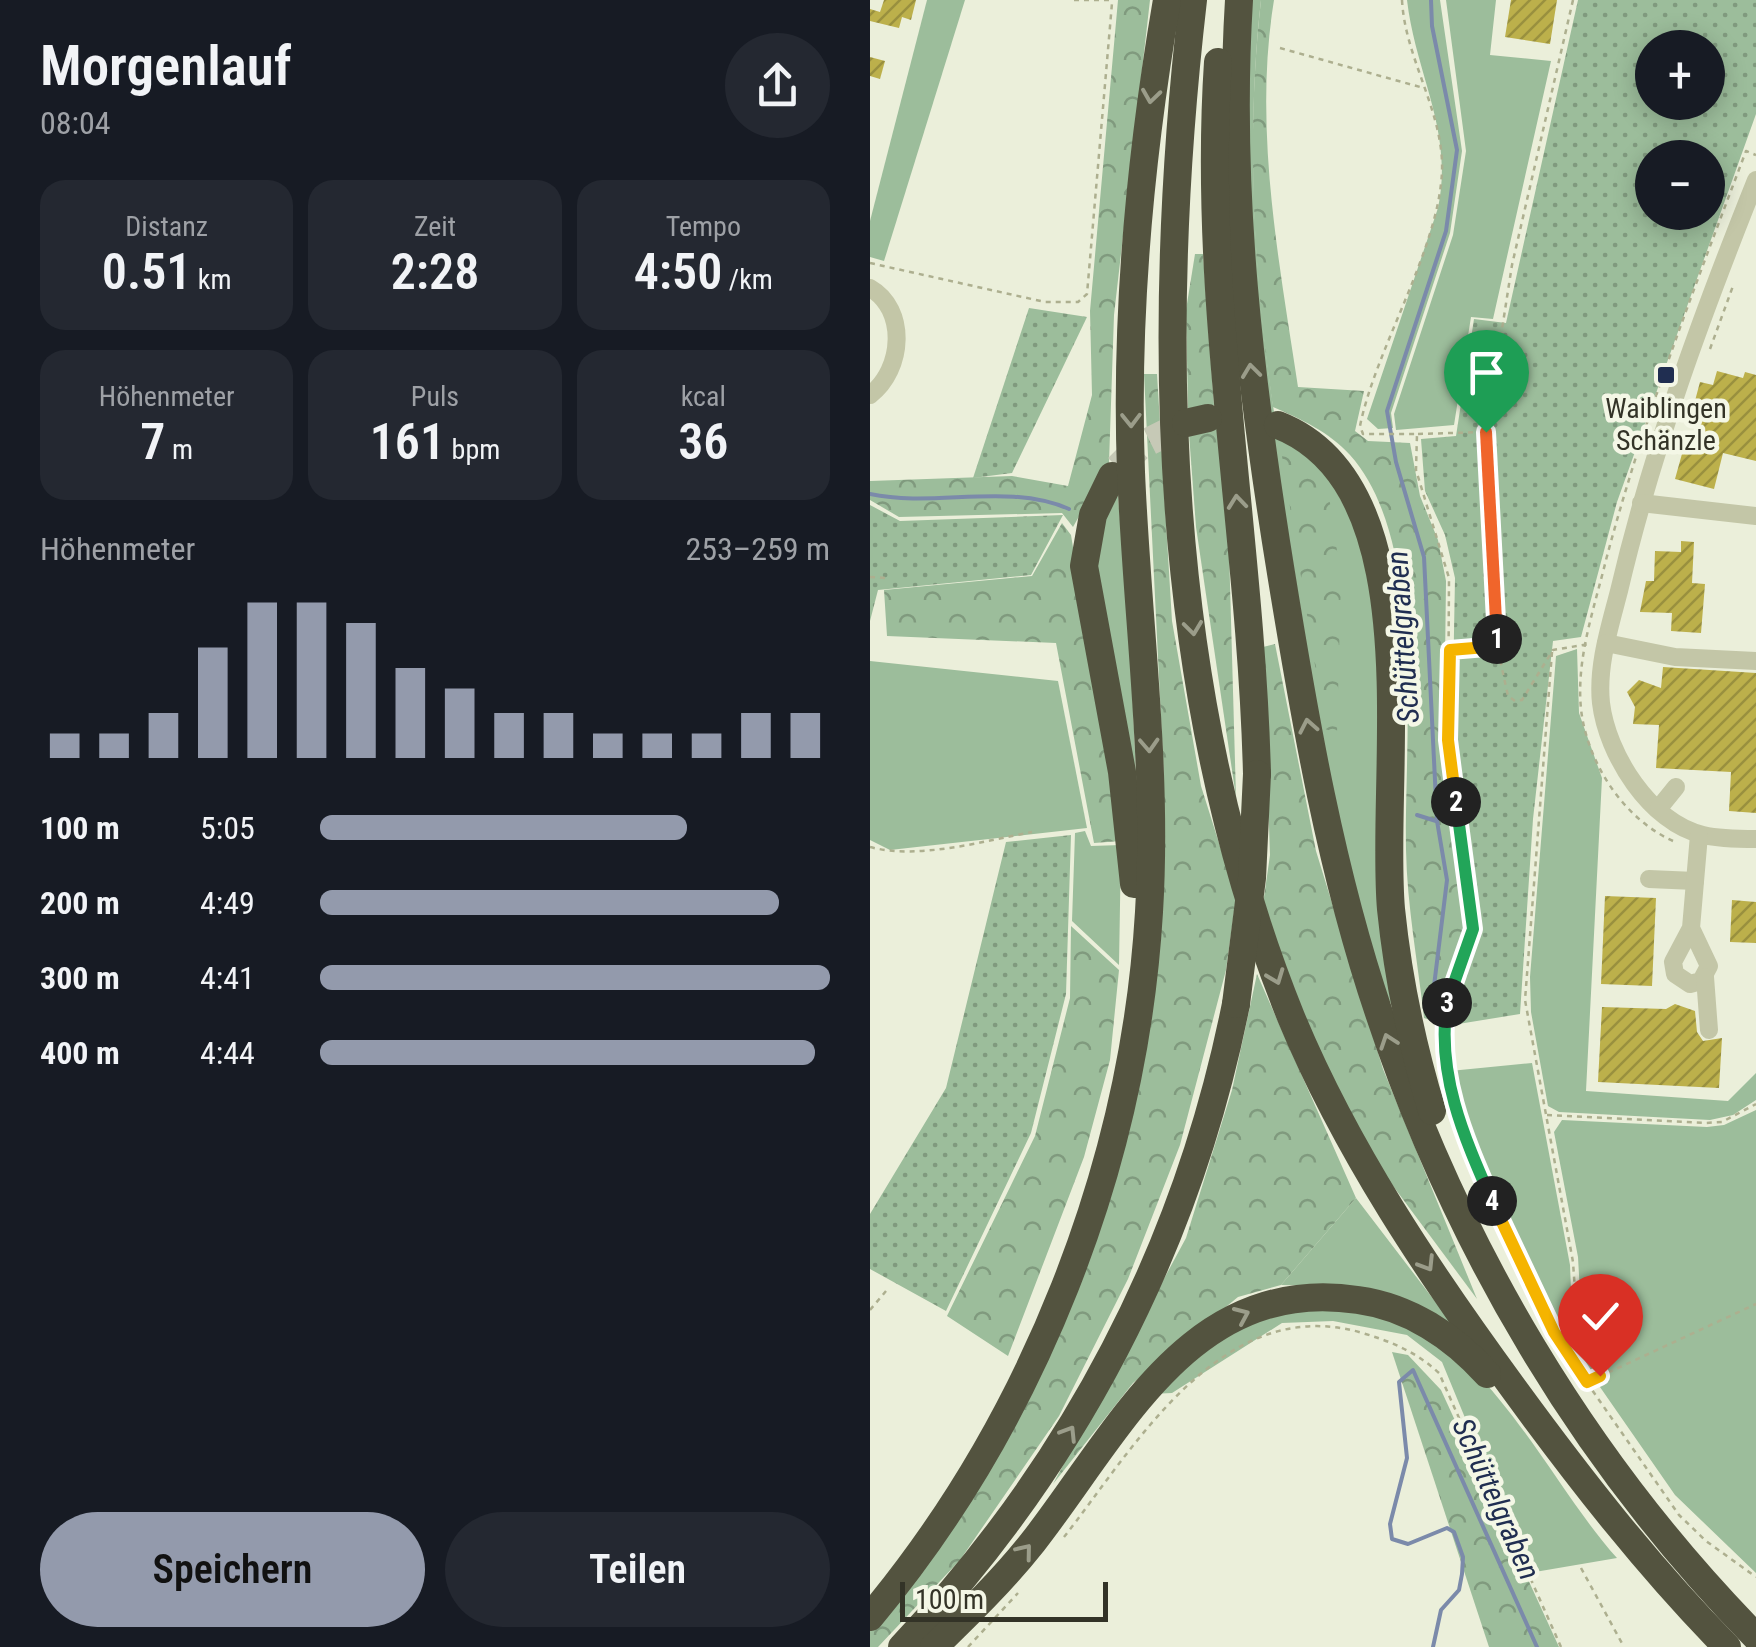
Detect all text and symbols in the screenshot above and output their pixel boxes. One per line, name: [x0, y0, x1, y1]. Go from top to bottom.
map controls: [1635, 30, 1725, 230]
button: +: [1635, 30, 1725, 120]
button: share: [725, 33, 830, 138]
text: Morgenlauf: [40, 34, 292, 98]
one-way arrow: [1141, 88, 1162, 105]
text: 08:04: [40, 104, 111, 142]
button: −: [1635, 140, 1725, 230]
text: Distanz: [125, 210, 208, 243]
text: Zeit: [414, 210, 456, 243]
text: Tempo: [666, 210, 741, 243]
text: 0.51: [102, 243, 191, 301]
text: 2:28: [391, 243, 479, 301]
text: 4:50: [634, 243, 722, 301]
text: km: [191, 263, 232, 296]
text: /km: [722, 263, 773, 296]
pin: [1444, 330, 1529, 433]
icon: arrive: [1459, 345, 1514, 400]
one-way arrow: [1242, 362, 1263, 379]
marker: Waiblingen Schänzle: [1655, 364, 1677, 386]
text: Höhenmeter: [99, 380, 235, 413]
text: Puls: [411, 380, 459, 413]
text: kcal: [681, 380, 726, 413]
place label: Waiblingen Schänzle: [1605, 392, 1727, 457]
text: 7: [140, 413, 165, 471]
text: 161: [370, 413, 445, 471]
text: 36: [678, 413, 728, 471]
one-way arrow: [1120, 413, 1141, 429]
text: m: [165, 433, 193, 466]
text: bpm: [445, 433, 500, 466]
one-way arrow: [1227, 494, 1249, 510]
text: Höhenmeter: [40, 530, 195, 568]
text: 253–259 m: [685, 530, 830, 568]
water label: Schüttelgraben: [1379, 550, 1426, 724]
pin: 1: [1472, 614, 1522, 664]
one-way arrow: [1182, 620, 1203, 636]
text: 1: [1490, 622, 1504, 655]
one-way arrow: [1298, 718, 1319, 735]
one-way arrow: [1138, 737, 1159, 753]
pin: 2: [1431, 777, 1481, 827]
text: 2: [1449, 785, 1463, 818]
text: 100 m: [40, 809, 120, 847]
text: 5:05: [200, 809, 255, 847]
text: 200 m: [40, 884, 120, 922]
text: 4:49: [200, 884, 255, 922]
text: 300 m: [40, 959, 120, 997]
text: 4:41: [200, 959, 255, 997]
one-way arrow: [1265, 967, 1285, 984]
pin: 3: [1422, 978, 1472, 1028]
text: 3: [1440, 986, 1454, 1019]
one-way arrow: [1379, 1033, 1400, 1050]
text: 400 m: [40, 1034, 120, 1072]
text: 4:44: [200, 1034, 255, 1072]
pin: 4: [1467, 1176, 1517, 1226]
text: 4: [1485, 1184, 1499, 1217]
one-way arrow: [1415, 1253, 1434, 1271]
pin: [1558, 1274, 1643, 1377]
icon: check: [1573, 1289, 1628, 1344]
one-way arrow: [1232, 1307, 1250, 1327]
water label: Schüttelgraben: [1445, 1413, 1548, 1585]
one-way arrow: [1057, 1425, 1076, 1443]
button: Speichern: [40, 1512, 425, 1627]
button: Teilen: [445, 1512, 830, 1627]
one-way arrow: [1013, 1544, 1031, 1562]
scale bar: [900, 1577, 1108, 1622]
text: 100 m: [915, 1583, 984, 1616]

